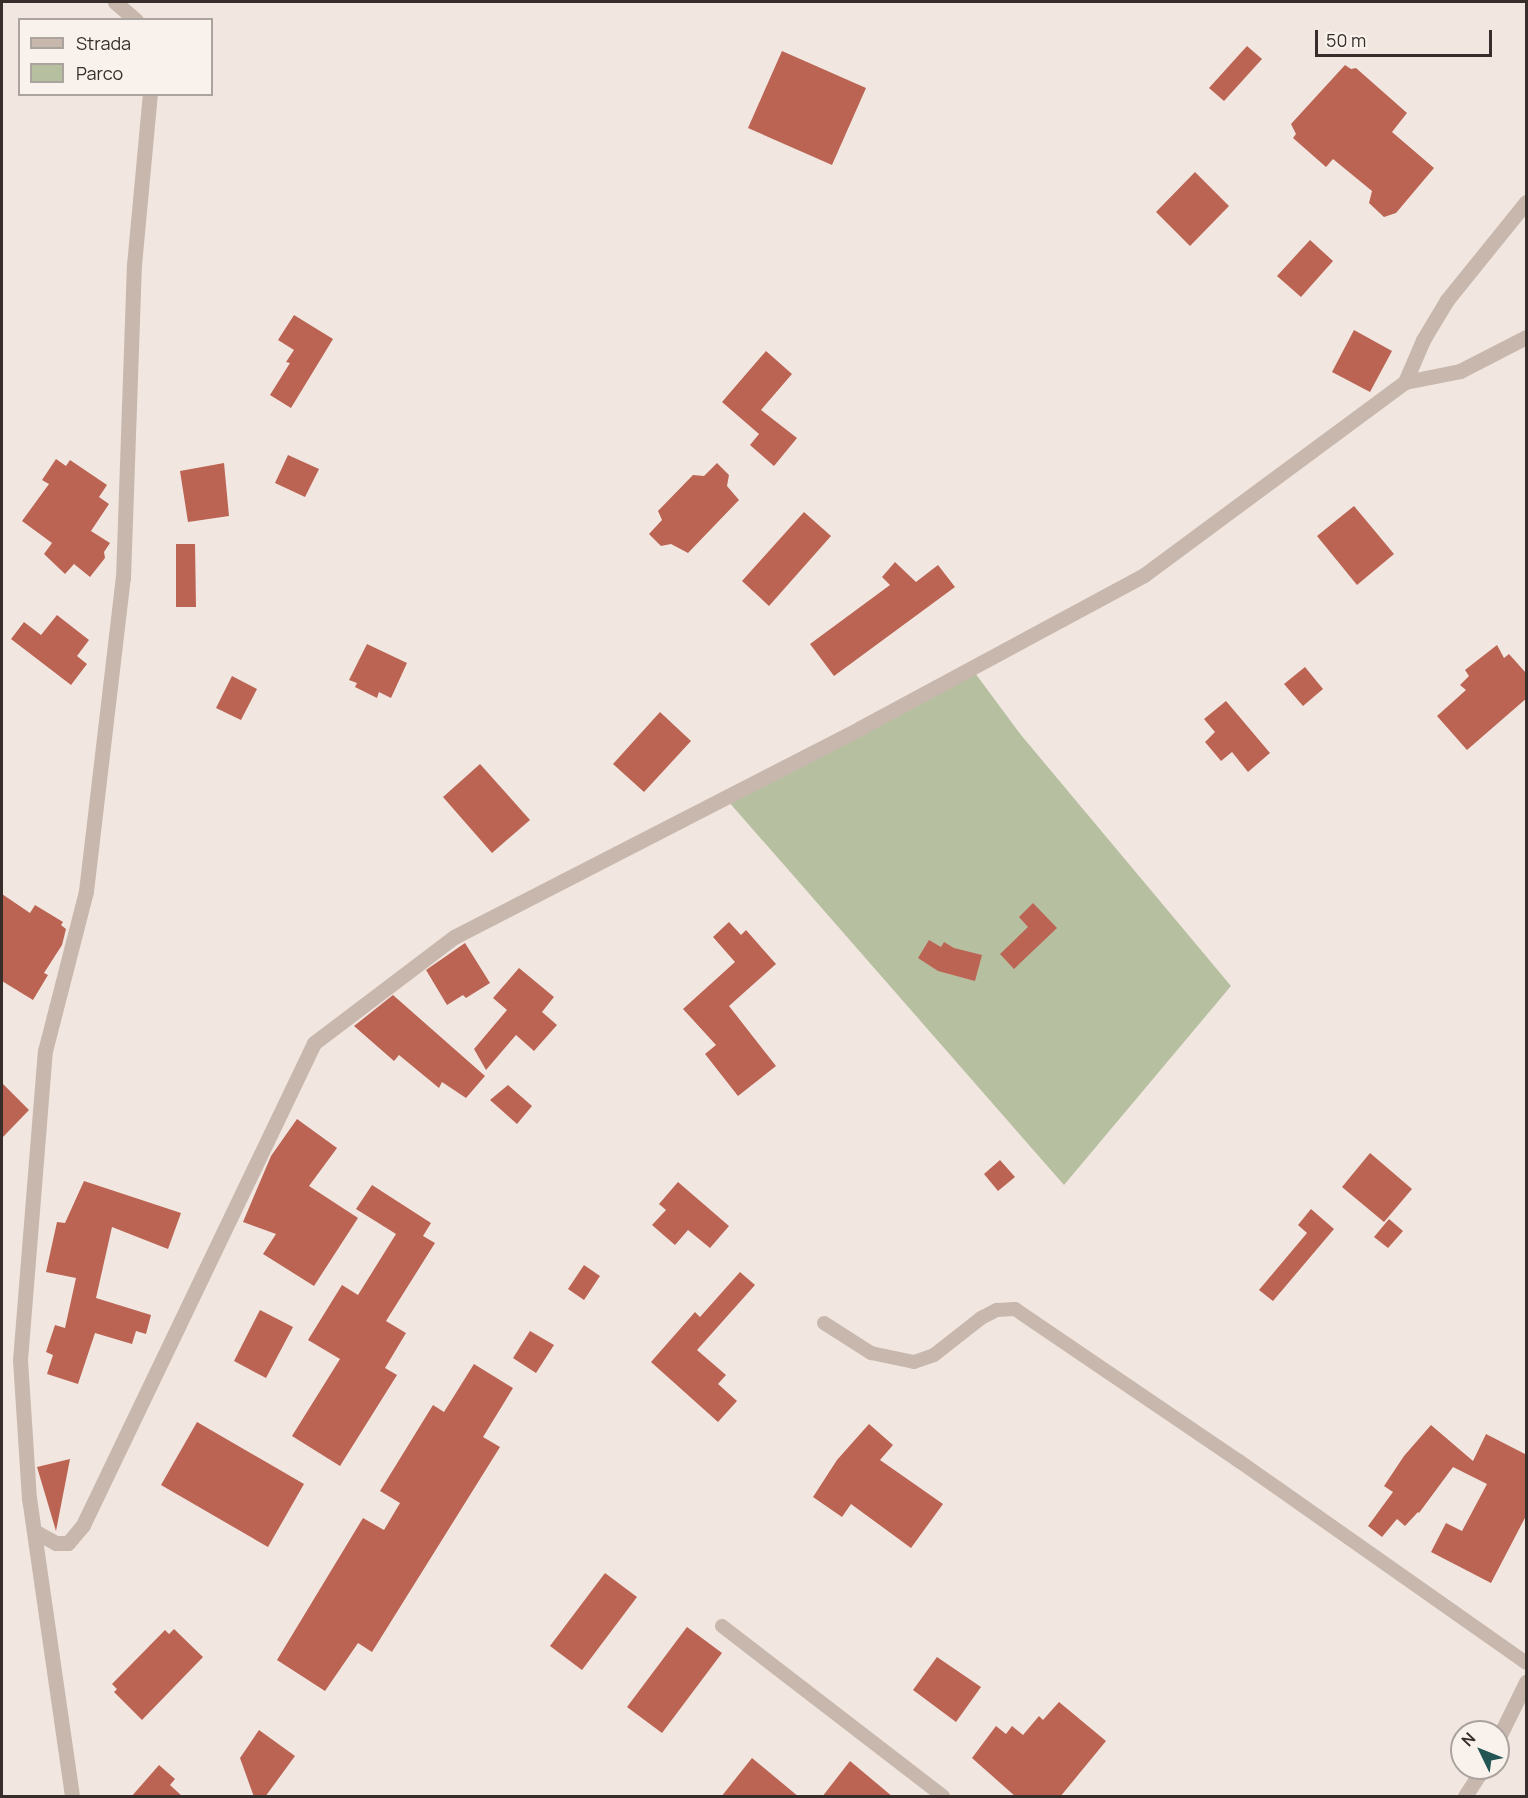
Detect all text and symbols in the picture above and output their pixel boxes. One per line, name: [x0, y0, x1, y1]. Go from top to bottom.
legend: [18, 18, 213, 96]
scale bar: [1318, 18, 1495, 56]
text: 50 m: [1326, 28, 1366, 52]
text: Strada: [76, 31, 131, 55]
text: Parco: [76, 61, 123, 85]
north arrow: [1450, 1720, 1510, 1780]
text: N: [1456, 1727, 1480, 1751]

